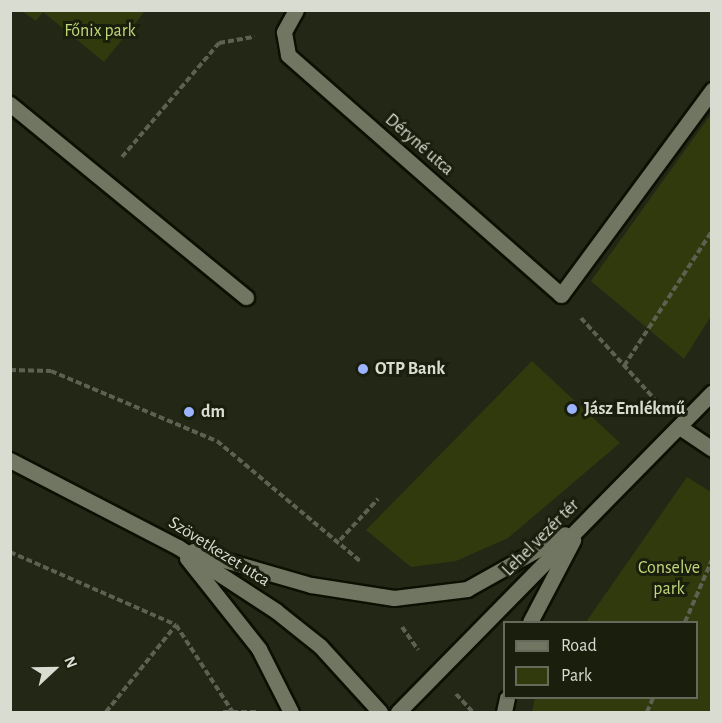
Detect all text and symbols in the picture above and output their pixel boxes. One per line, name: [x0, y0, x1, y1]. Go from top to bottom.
park label: Főnix park: [64, 20, 136, 42]
street label: Déryné utca: [380, 109, 458, 181]
place label: OTP Bank: [375, 358, 445, 380]
marker: OTP Bank: [356, 362, 370, 376]
place label: Jász Emlékmű: [584, 398, 685, 420]
place label: dm: [201, 401, 225, 423]
marker: Jász Emlékmű: [565, 402, 579, 416]
marker: dm: [182, 405, 196, 419]
street label: Lehel vezér tér: [498, 495, 584, 581]
street label: Szövetkezet utca: [164, 512, 274, 592]
park label: Conselve park: [638, 558, 700, 600]
legend: [503, 621, 698, 699]
text: Road: [561, 637, 597, 655]
north arrow: [24, 639, 84, 699]
text: N: [61, 654, 80, 670]
text: Park: [561, 667, 592, 685]

